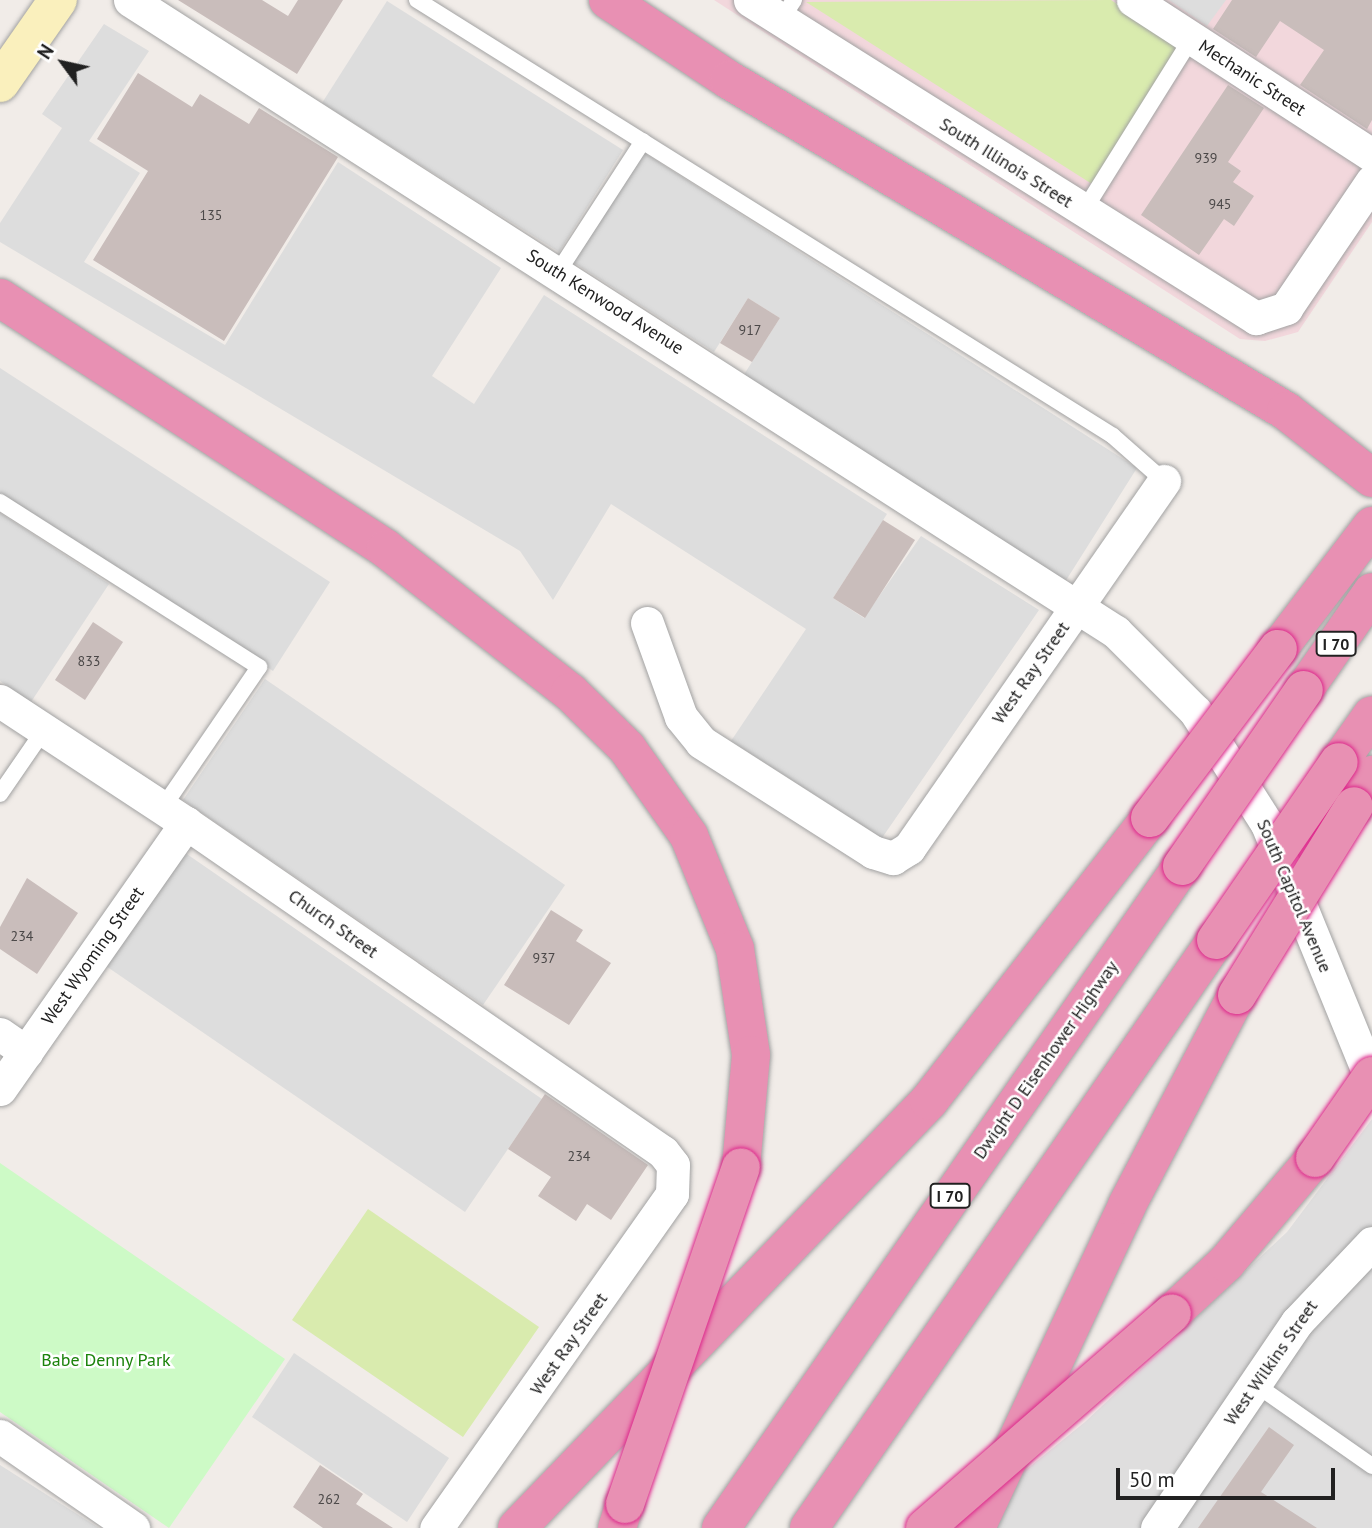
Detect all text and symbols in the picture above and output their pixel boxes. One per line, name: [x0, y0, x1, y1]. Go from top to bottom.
north arrow: [28, 28, 98, 98]
street label: Mechanic Street: [1194, 35, 1310, 121]
text: N: [32, 40, 59, 63]
street label: South Illinois Street: [935, 113, 1077, 213]
house number: 939: [1195, 150, 1217, 166]
house number: 945: [1209, 196, 1231, 212]
house number: 135: [200, 207, 222, 223]
street label: South Kenwood Avenue: [522, 245, 688, 359]
house number: 917: [739, 322, 761, 338]
street label: West Ray Street: [988, 617, 1074, 729]
road number: I 70: [1315, 632, 1357, 656]
house number: 833: [78, 653, 100, 669]
street label: South Capitol Avenue: [1252, 816, 1336, 976]
street label: West Wyoming Street: [37, 883, 149, 1029]
street label: Church Street: [284, 885, 382, 963]
house number: 234: [11, 928, 33, 944]
house number: 937: [533, 950, 555, 966]
street label: Dwight D Eisenhower Highway: [969, 957, 1123, 1163]
house number: 234: [568, 1148, 590, 1164]
road number: I 70: [929, 1184, 971, 1208]
street label: West Ray Street: [526, 1288, 612, 1400]
street label: West Wilkins Street: [1220, 1296, 1322, 1430]
park label: Babe Denny Park: [41, 1349, 171, 1371]
scale bar: [1120, 1454, 1339, 1498]
text: 50 m: [1129, 1466, 1175, 1493]
house number: 262: [318, 1491, 340, 1507]

